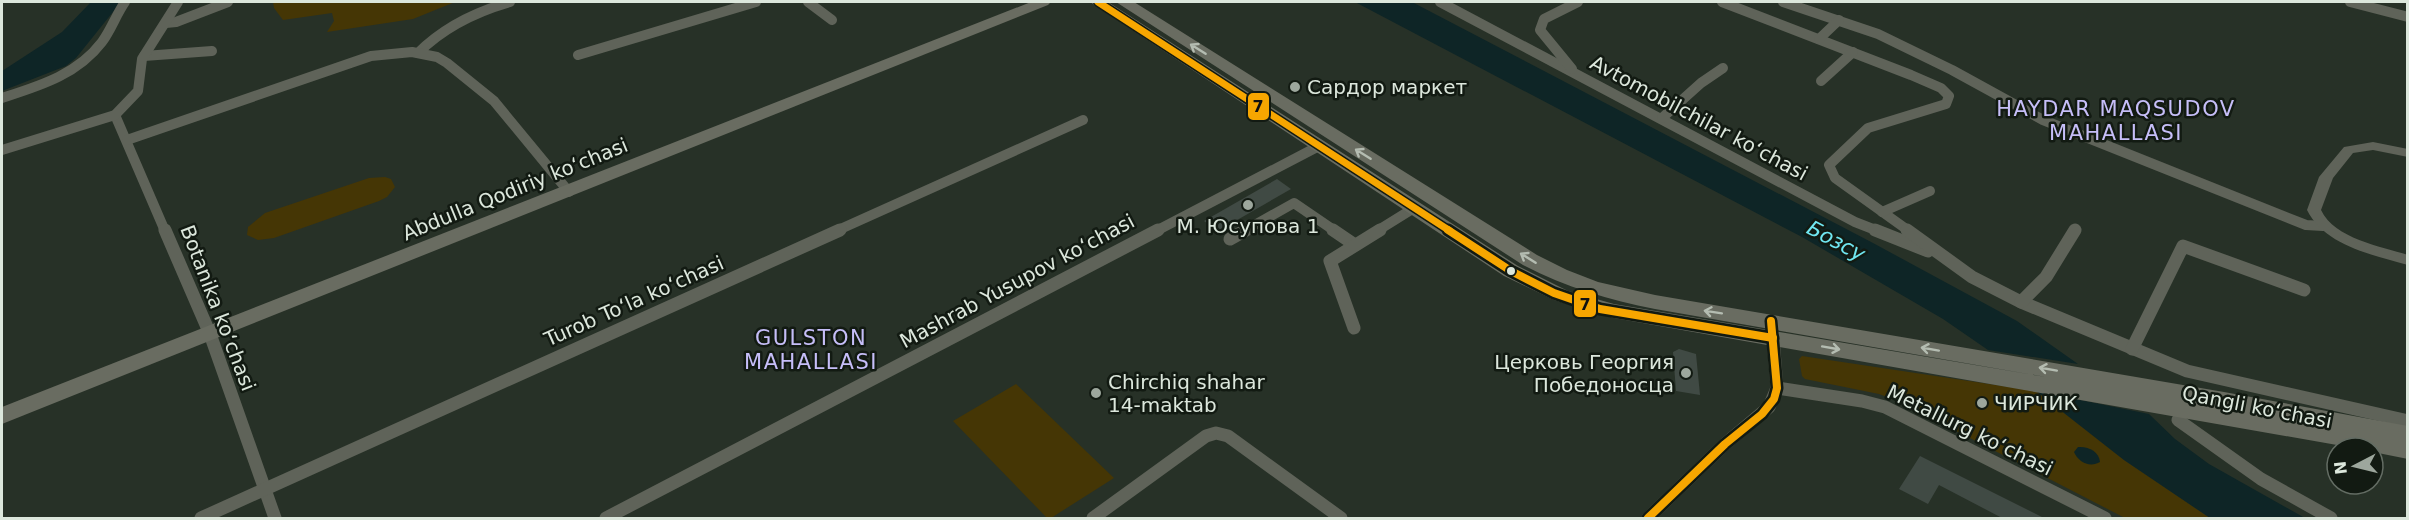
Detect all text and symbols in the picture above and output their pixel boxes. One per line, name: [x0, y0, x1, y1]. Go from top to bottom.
one-way arrow: [1190, 43, 1207, 56]
street label: Avtomobilchilar ko‘chasi: [1586, 50, 1812, 186]
place label: Сардор маркет: [1307, 75, 1467, 99]
marker: Сардор маркет: [1288, 80, 1302, 94]
line badge: 7: [1247, 92, 1270, 121]
text: 7: [1252, 97, 1264, 116]
district label: HAYDAR MAQSUDOV MAHALLASI: [1996, 97, 2236, 145]
street label: Abdulla Qodiriy ko‘chasi: [399, 133, 631, 245]
one-way arrow: [1355, 148, 1372, 160]
marker: М. Юсупова 1: [1241, 198, 1255, 212]
street label: Mashrab Yusupov ko‘chasi: [896, 209, 1138, 353]
place label: М. Юсупова 1: [1177, 214, 1319, 238]
water label: Бозсу: [1803, 216, 1870, 267]
street label: Botanika ko‘chasi: [175, 222, 261, 394]
street label: Turob To‘la ko‘chasi: [540, 251, 727, 352]
one-way arrow: [1520, 252, 1537, 264]
unlabelled marker: [1505, 265, 1517, 277]
line badge: 7: [1573, 289, 1597, 318]
text: 7: [1579, 295, 1591, 314]
one-way arrow: [1704, 306, 1724, 317]
district label: GULSTON MAHALLASI: [744, 326, 878, 374]
one-way arrow: [1820, 343, 1840, 354]
one-way arrow: [1921, 343, 1940, 354]
place label: Церковь Георгия Победоносца: [1494, 350, 1674, 397]
one-way arrow: [2039, 364, 2059, 375]
marker: Церковь Георгия Победоносца: [1679, 366, 1693, 380]
place label: Chirchiq shahar 14-maktab: [1108, 370, 1266, 417]
street label: Metallurg ko‘chasi: [1883, 379, 2057, 481]
street label: Qangli ko‘chasi: [2180, 381, 2334, 433]
marker: Chirchiq shahar 14-maktab: [1089, 386, 1103, 400]
place label: ЧИРЧИК: [1994, 391, 2078, 415]
marker: ЧИРЧИК: [1975, 396, 1989, 410]
north arrow: [2325, 436, 2385, 496]
text: N: [2330, 460, 2351, 476]

